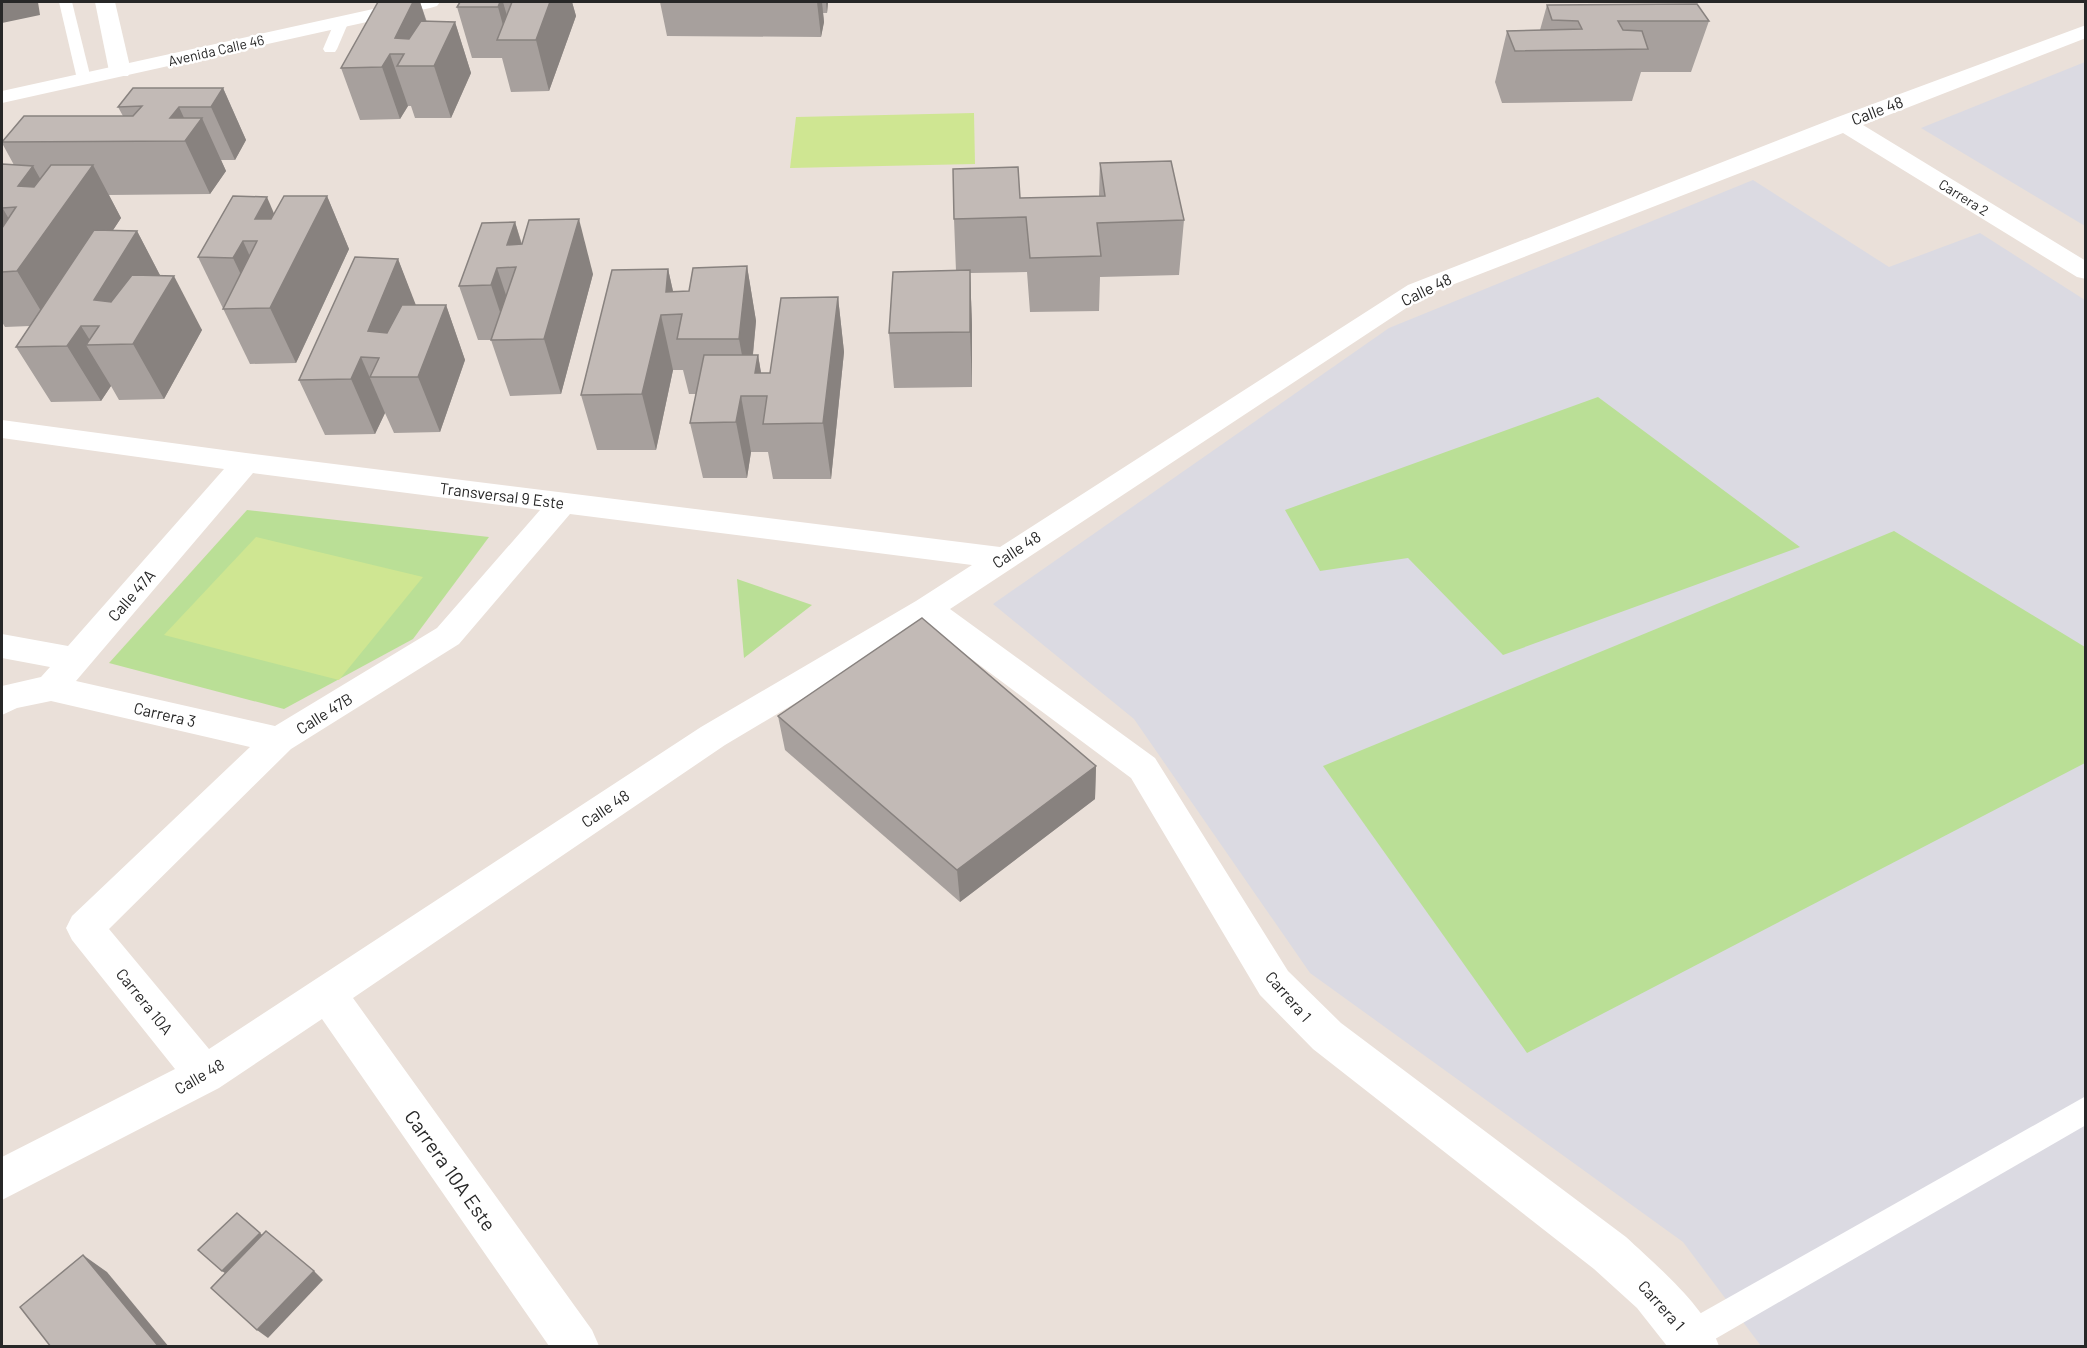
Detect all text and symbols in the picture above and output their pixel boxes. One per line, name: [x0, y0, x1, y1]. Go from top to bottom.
street label: Avenida Calle 46: [166, 31, 266, 69]
street label: Calle 48: [1848, 91, 1906, 129]
street label: Carrera 2: [1936, 175, 1992, 219]
street label: Calle 48: [1398, 269, 1454, 309]
street label: Transversal 9 Este: [439, 478, 565, 512]
street label: Calle 48: [988, 526, 1044, 572]
street label: Calle 47A: [103, 565, 159, 625]
street label: Calle 47B: [292, 688, 356, 738]
street label: Carrera 3: [132, 698, 198, 730]
street label: Calle 48: [577, 785, 633, 831]
street label: Carrera 10A: [113, 964, 178, 1038]
street label: Carrera 1: [1262, 967, 1316, 1025]
street label: Calle 48: [171, 1054, 227, 1098]
street label: Carrera 10A Este: [400, 1105, 502, 1235]
street label: Carrera 1: [1635, 1276, 1689, 1334]

